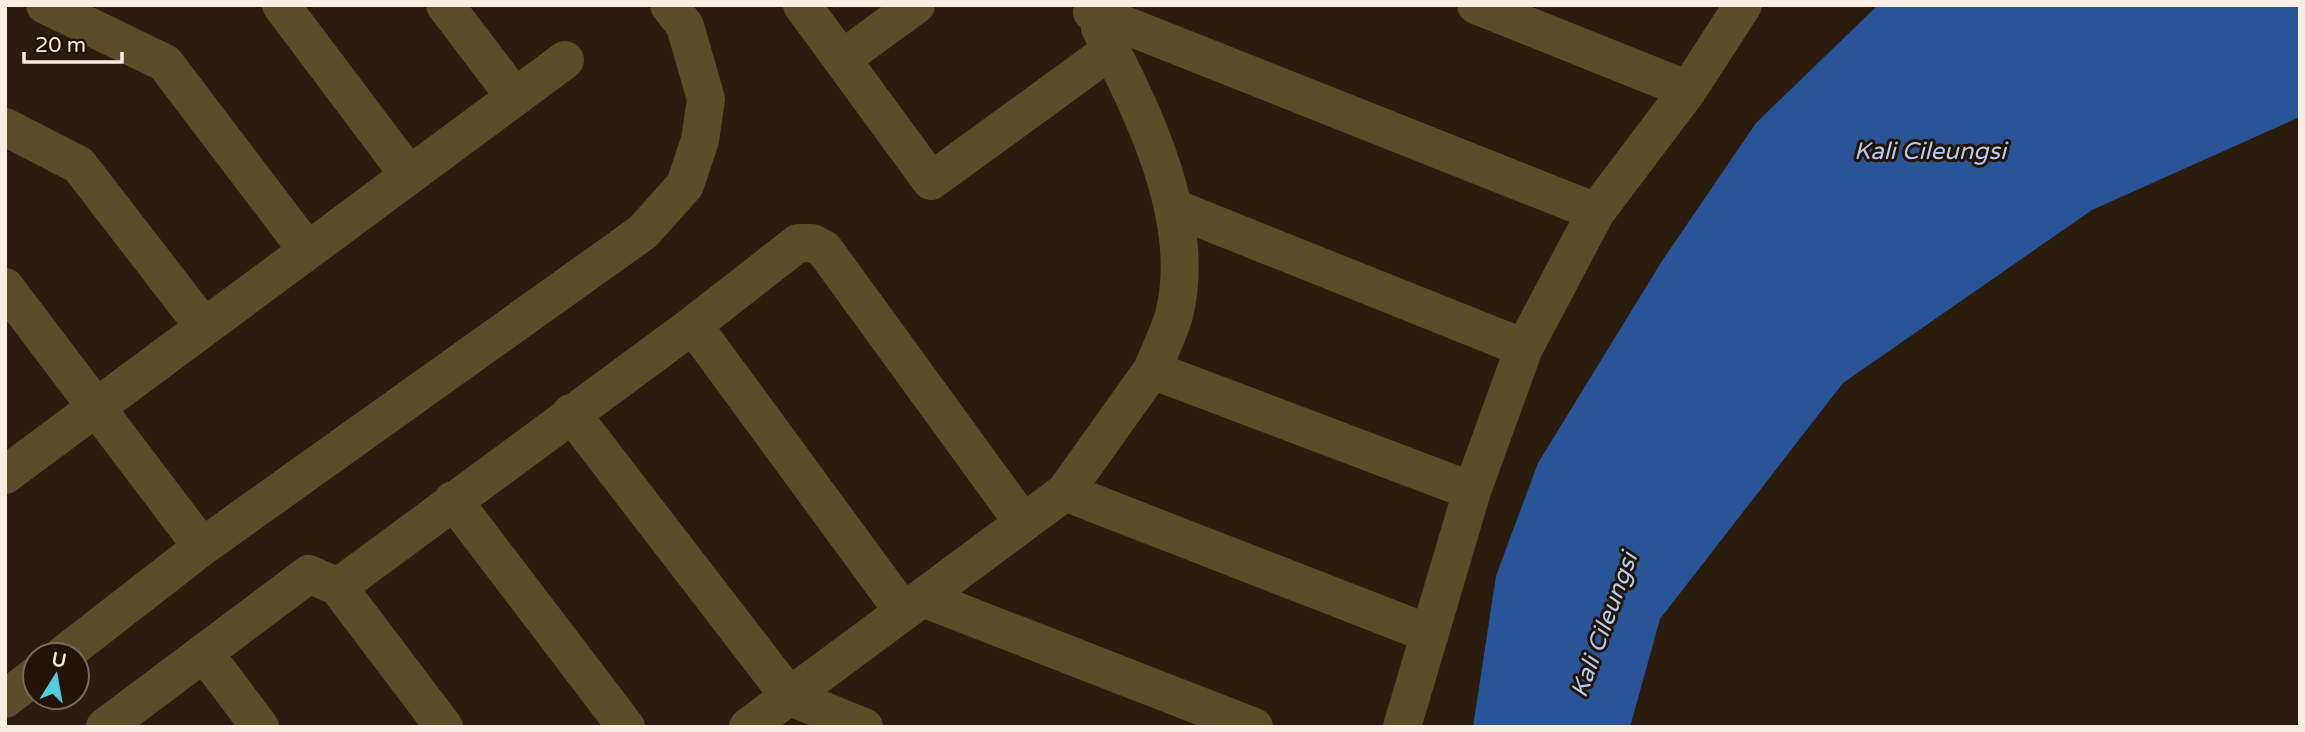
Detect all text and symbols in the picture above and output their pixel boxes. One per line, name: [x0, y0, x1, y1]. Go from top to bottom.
scale bar: [24, 21, 122, 65]
text: 20 m: [35, 33, 86, 58]
water label: Kali Cileungsi: [1854, 137, 2009, 166]
water label: Kali Cileungsi: [1565, 546, 1645, 701]
north arrow: [21, 641, 91, 711]
text: U: [50, 648, 68, 672]

